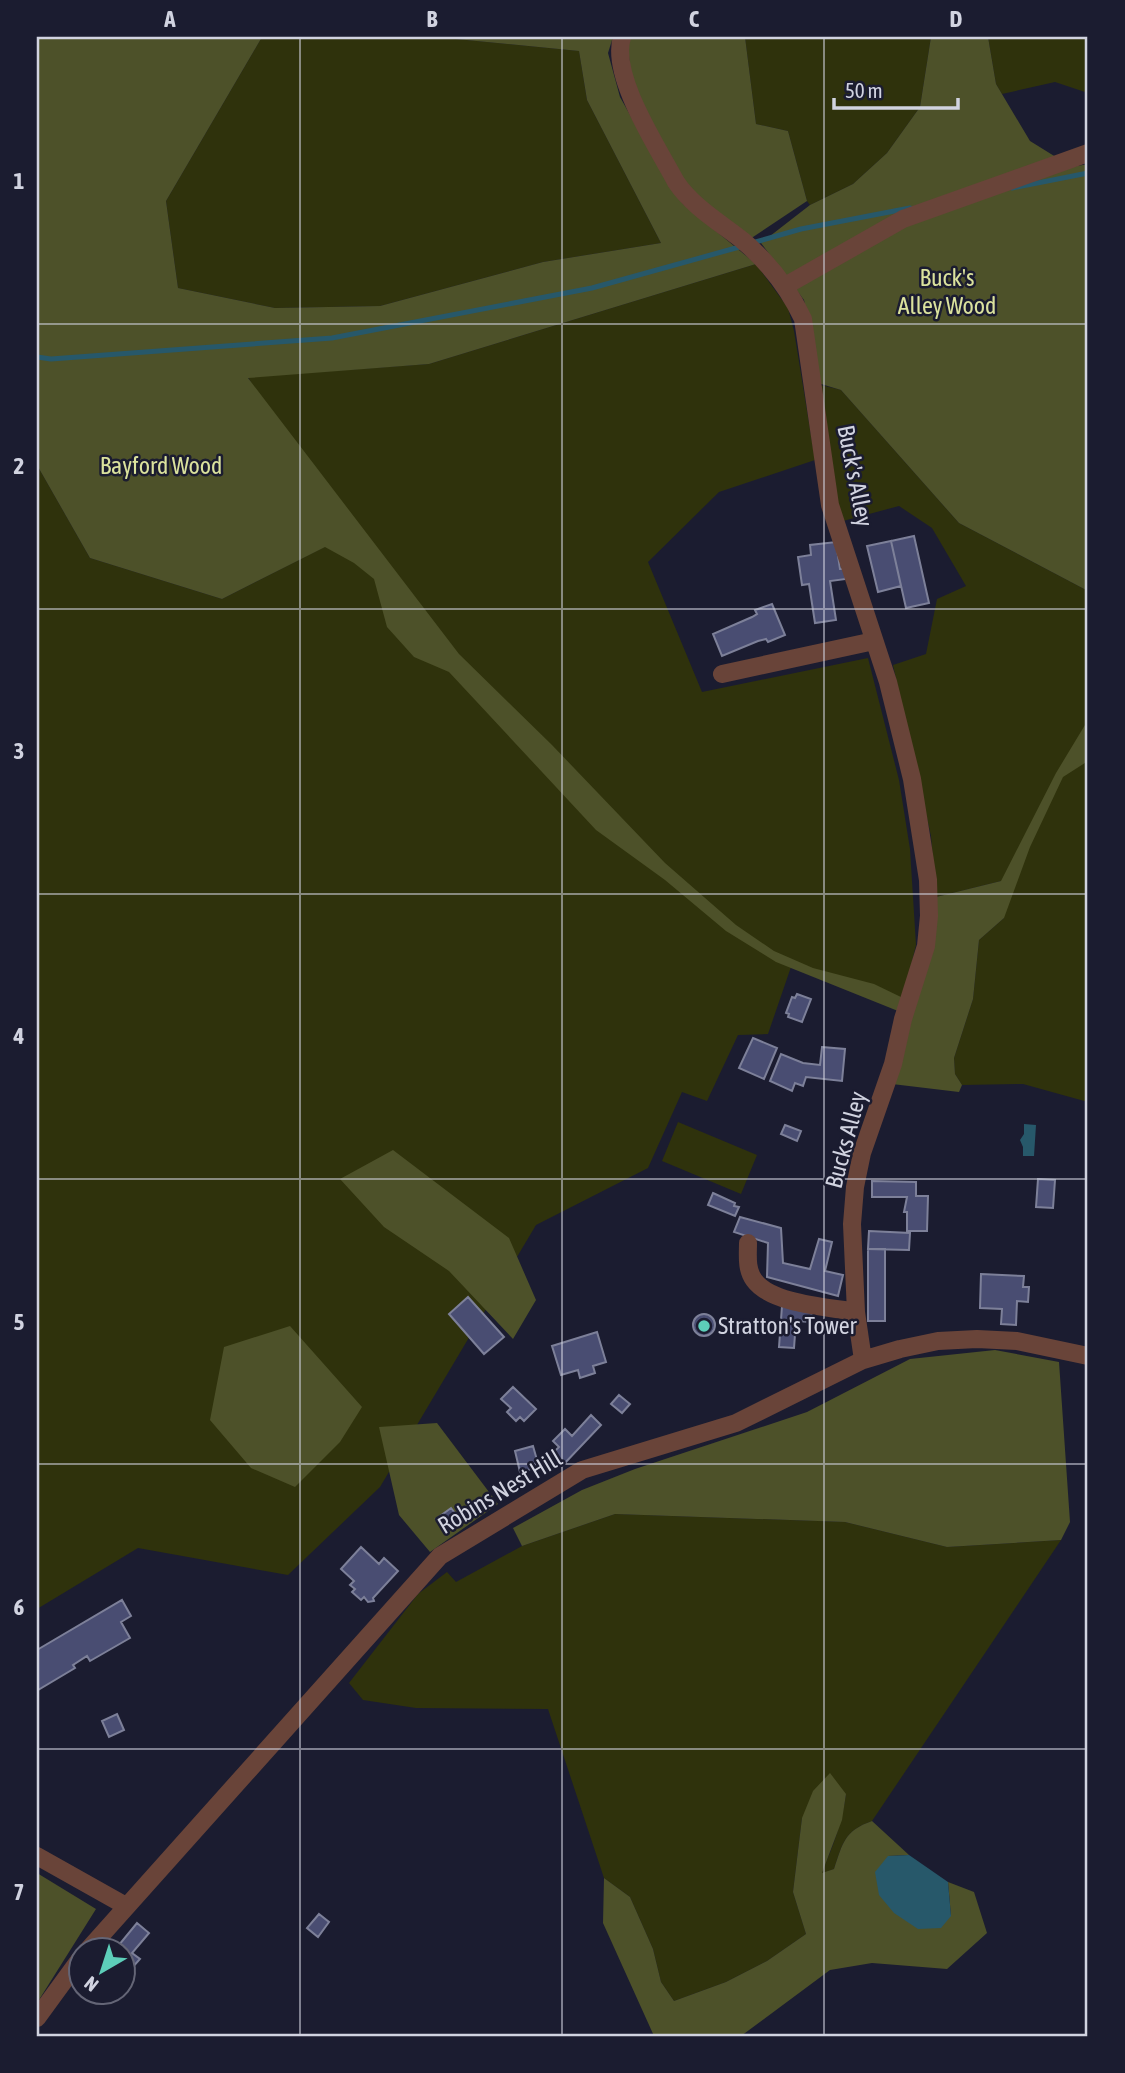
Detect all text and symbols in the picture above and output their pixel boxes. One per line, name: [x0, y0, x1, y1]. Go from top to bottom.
text: A: [163, 6, 176, 32]
text: B: [427, 6, 438, 32]
text: C: [689, 6, 700, 32]
text: D: [950, 6, 963, 32]
scale bar: [834, 66, 959, 110]
text: 50 m: [845, 78, 883, 102]
text: 1: [14, 168, 25, 194]
park label: Buck's Alley Wood: [898, 264, 996, 319]
street label: Buck's Alley: [832, 423, 879, 529]
park label: Bayford Wood: [100, 452, 222, 479]
text: 2: [14, 453, 24, 479]
text: 3: [14, 738, 24, 764]
text: 4: [13, 1023, 25, 1049]
street label: Bucks Alley: [820, 1088, 871, 1191]
text: 5: [14, 1309, 25, 1335]
place label: Stratton's Tower: [718, 1312, 858, 1339]
marker: Stratton's Tower: [696, 1318, 712, 1334]
street label: Robins Nest Hill: [433, 1444, 567, 1539]
text: 6: [14, 1594, 25, 1620]
text: 7: [14, 1879, 24, 1905]
north arrow: [66, 1937, 136, 2007]
text: N: [80, 1972, 103, 1996]

